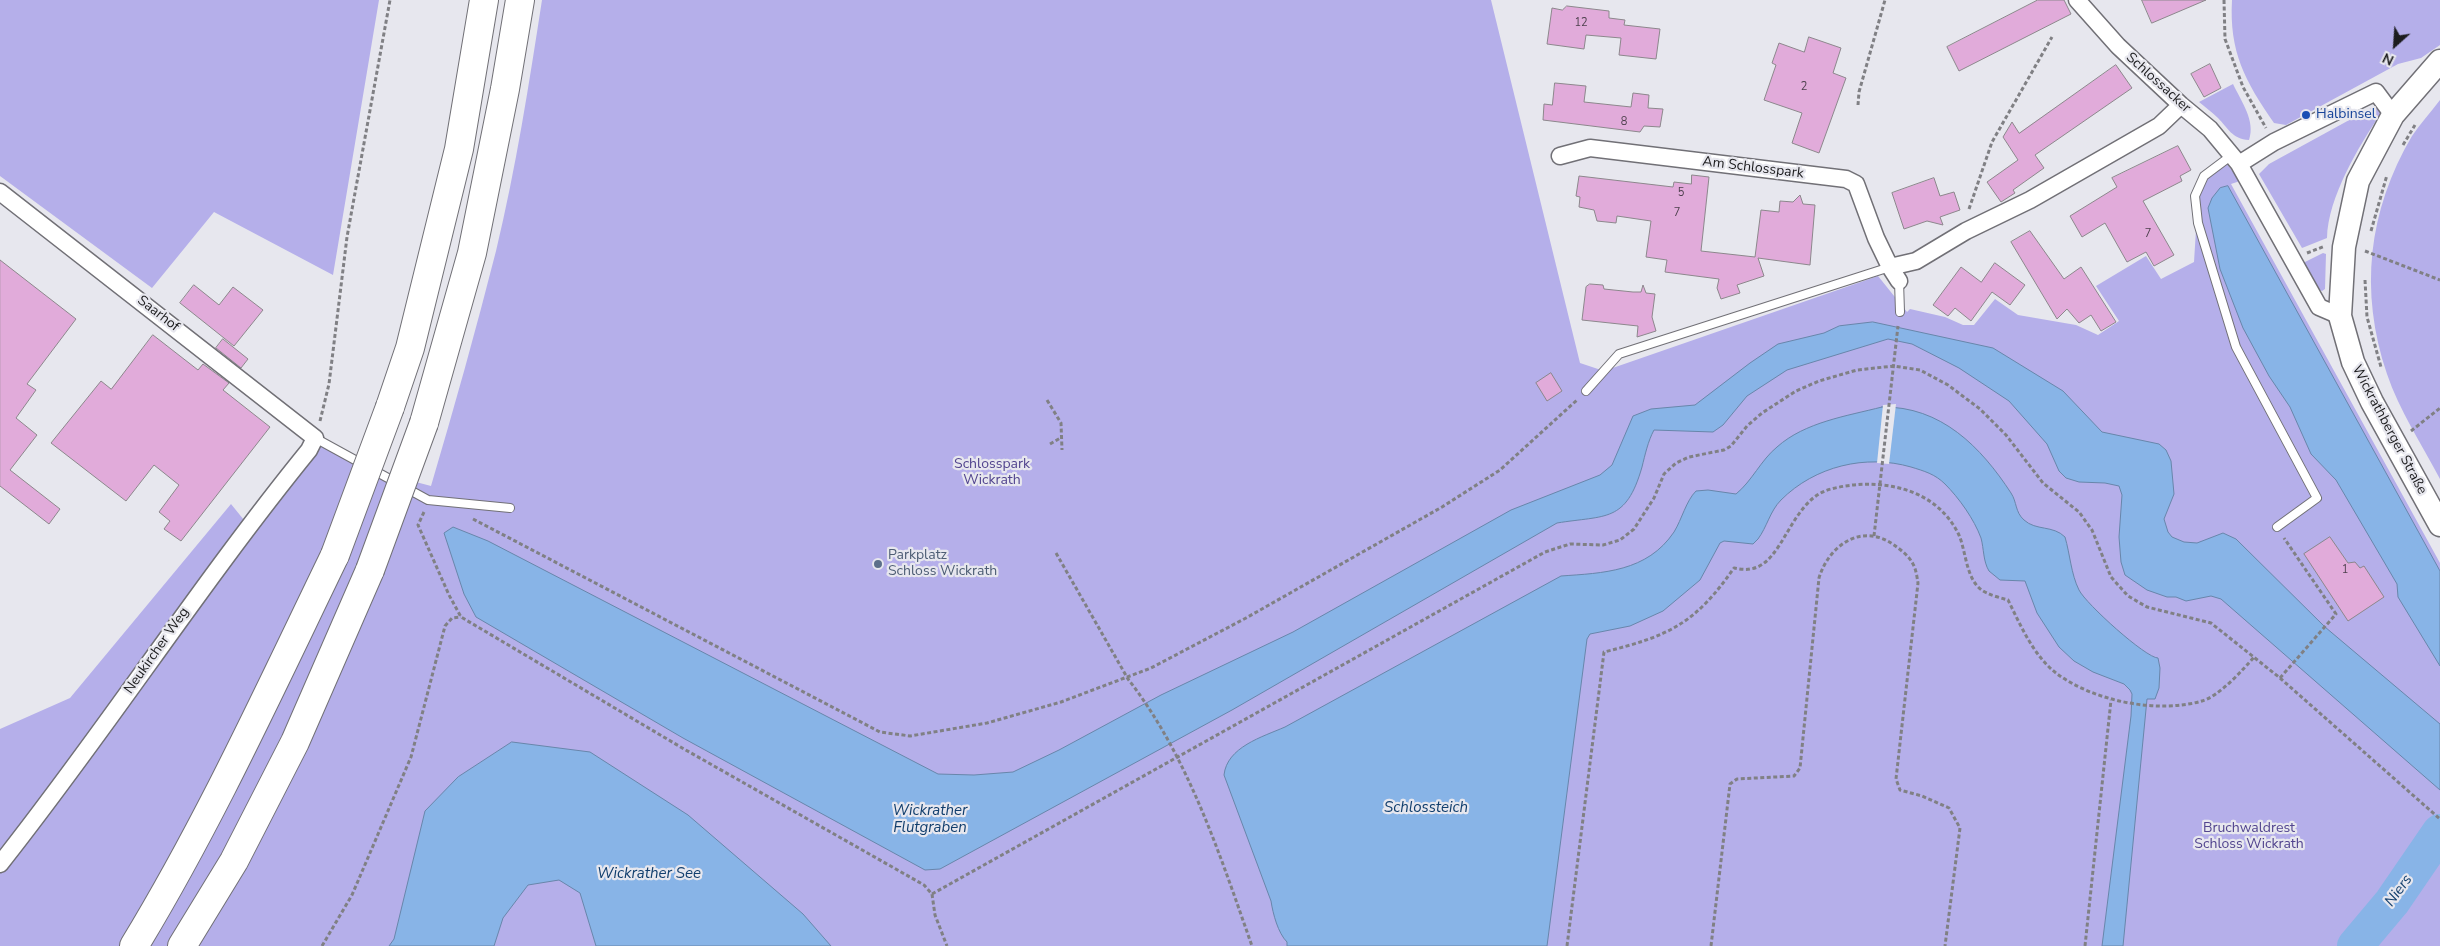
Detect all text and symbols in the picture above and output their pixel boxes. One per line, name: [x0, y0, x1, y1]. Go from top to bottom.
house number: 12: [1574, 16, 1588, 30]
north arrow: [2370, 20, 2420, 70]
text: N: [2379, 48, 2397, 70]
street label: Schlossacker: [2122, 49, 2194, 117]
house number: 2: [1801, 80, 1807, 94]
place label: Halbinsel: [2316, 107, 2376, 123]
marker: Halbinsel: [2300, 109, 2312, 121]
house number: 8: [1621, 115, 1627, 129]
street label: Am Schlosspark: [1701, 153, 1805, 183]
house number: 5: [1678, 186, 1684, 200]
house number: 7: [1674, 206, 1680, 220]
house number: 7: [2145, 227, 2151, 241]
street label: Saarhof: [134, 292, 182, 336]
street label: Wickrathberger Straße: [2348, 362, 2430, 498]
park label: Schlosspark Wickrath: [954, 457, 1030, 490]
place label: Parkplatz Schloss Wickrath: [888, 548, 997, 580]
marker: Parkplatz Schloss Wickrath: [872, 558, 884, 570]
house number: 1: [2342, 563, 2348, 577]
street label: Neukircher Weg: [121, 605, 193, 697]
water label: Schlossteich: [1384, 799, 1468, 817]
water label: Wickrather Flutgraben: [893, 802, 967, 837]
park label: Bruchwaldrest Schloss Wickrath: [2194, 821, 2304, 854]
water label: Wickrather See: [597, 865, 701, 883]
water label: Niers: [2381, 872, 2417, 910]

